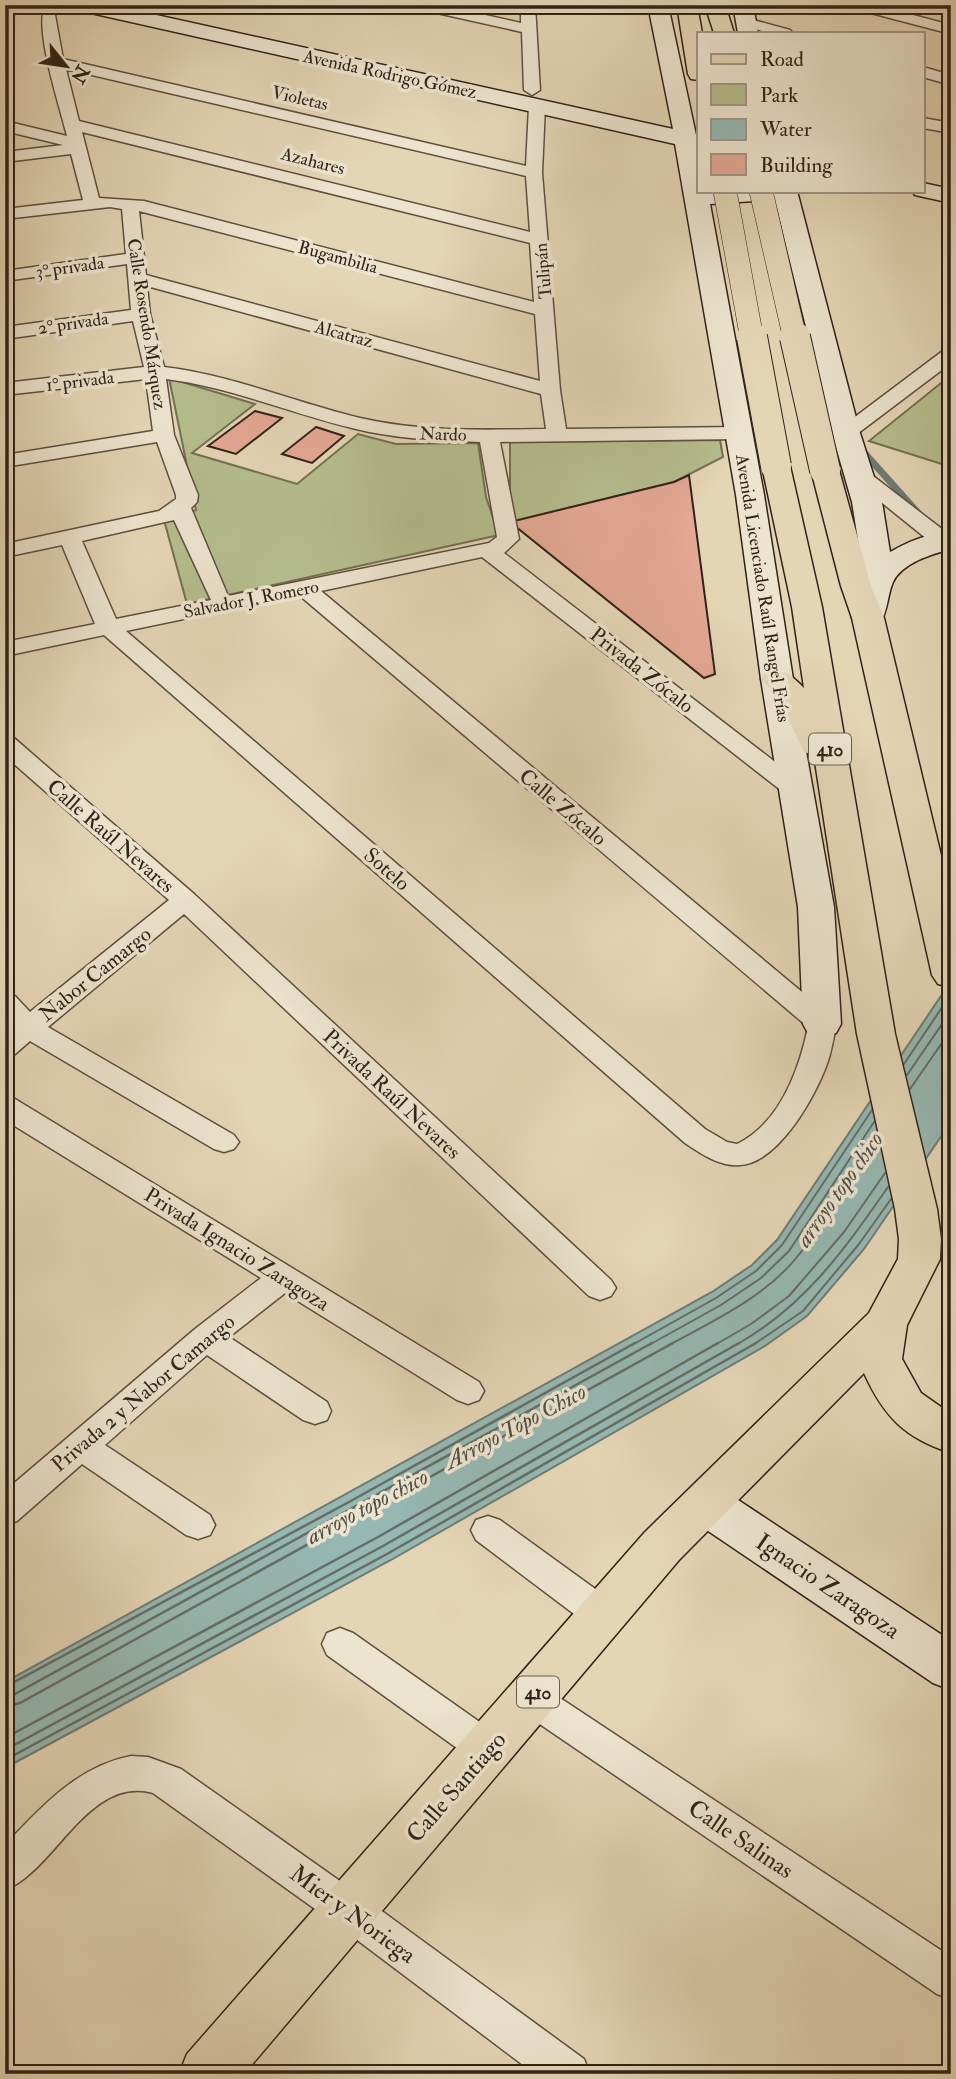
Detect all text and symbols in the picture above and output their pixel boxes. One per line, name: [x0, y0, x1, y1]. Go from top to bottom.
north arrow: [32, 32, 102, 102]
legend: [697, 32, 925, 192]
street label: Avenida Rodrigo Gómez: [300, 45, 479, 104]
text: Road: [760, 46, 805, 73]
text: N: [65, 60, 95, 88]
street label: Violetas: [269, 81, 330, 116]
text: Park: [760, 82, 798, 109]
text: Water: [759, 116, 812, 143]
street label: Azahares: [278, 142, 347, 180]
text: Building: [760, 152, 833, 179]
street label: Bugambilia: [295, 236, 381, 279]
street label: Calle Rosendo Márquez: [122, 237, 171, 412]
street label: Tulipán: [530, 242, 557, 300]
street label: 3° privada: [34, 251, 106, 284]
street label: 2° privada: [36, 307, 110, 340]
street label: Alcatraz: [311, 315, 376, 353]
street label: 1° privada: [45, 366, 116, 397]
street label: Nardo: [419, 422, 467, 447]
street label: Avenida Licenciado Raúl Rangel Frías: [730, 451, 795, 724]
street label: Salvador J. Romero: [181, 575, 321, 624]
street label: Privada Zócalo: [584, 621, 699, 719]
road number: 410: [809, 734, 851, 764]
street label: Calle Zócalo: [513, 763, 612, 852]
street label: Calle Raúl Nevares: [41, 774, 180, 899]
street label: Sotelo: [358, 842, 415, 897]
street label: Nabor Camargo: [34, 921, 157, 1028]
street label: Privada Raúl Nevares: [317, 1023, 466, 1165]
water label: arroyo topo chico: [789, 1126, 890, 1253]
street label: Privada Ignacio Zaragoza: [139, 1181, 335, 1318]
street label: Privada 2 y Nabor Camargo: [46, 1309, 241, 1478]
water label: Arroyo Topo Chico: [437, 1377, 591, 1477]
water label: arroyo topo chico: [301, 1462, 433, 1551]
street label: Ignacio Zaragoza: [749, 1527, 907, 1647]
road number: 410: [517, 1676, 559, 1708]
street label: Calle Santiago: [400, 1725, 513, 1849]
street label: Calle Salinas: [682, 1793, 799, 1886]
street label: Mier y Noriega: [284, 1858, 423, 1971]

